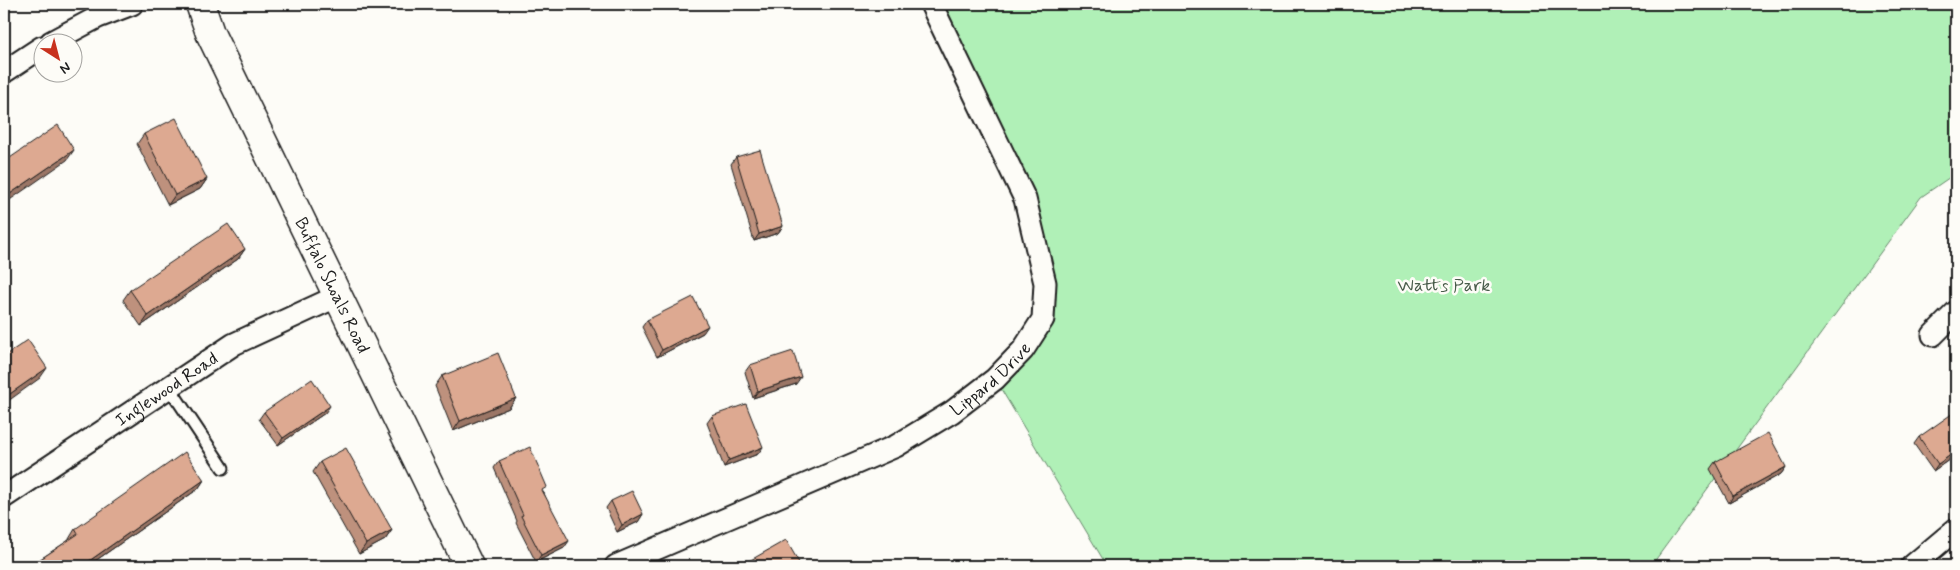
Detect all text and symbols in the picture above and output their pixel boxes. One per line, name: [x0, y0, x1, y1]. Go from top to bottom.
north arrow: [32, 32, 82, 82]
text: N: [56, 58, 74, 78]
street label: Buffalo Shoals Road: [288, 214, 375, 358]
park label: Watts Park: [1398, 274, 1490, 298]
street label: Lippard Drive: [946, 338, 1038, 422]
street label: Inglewood Road: [111, 347, 223, 433]

